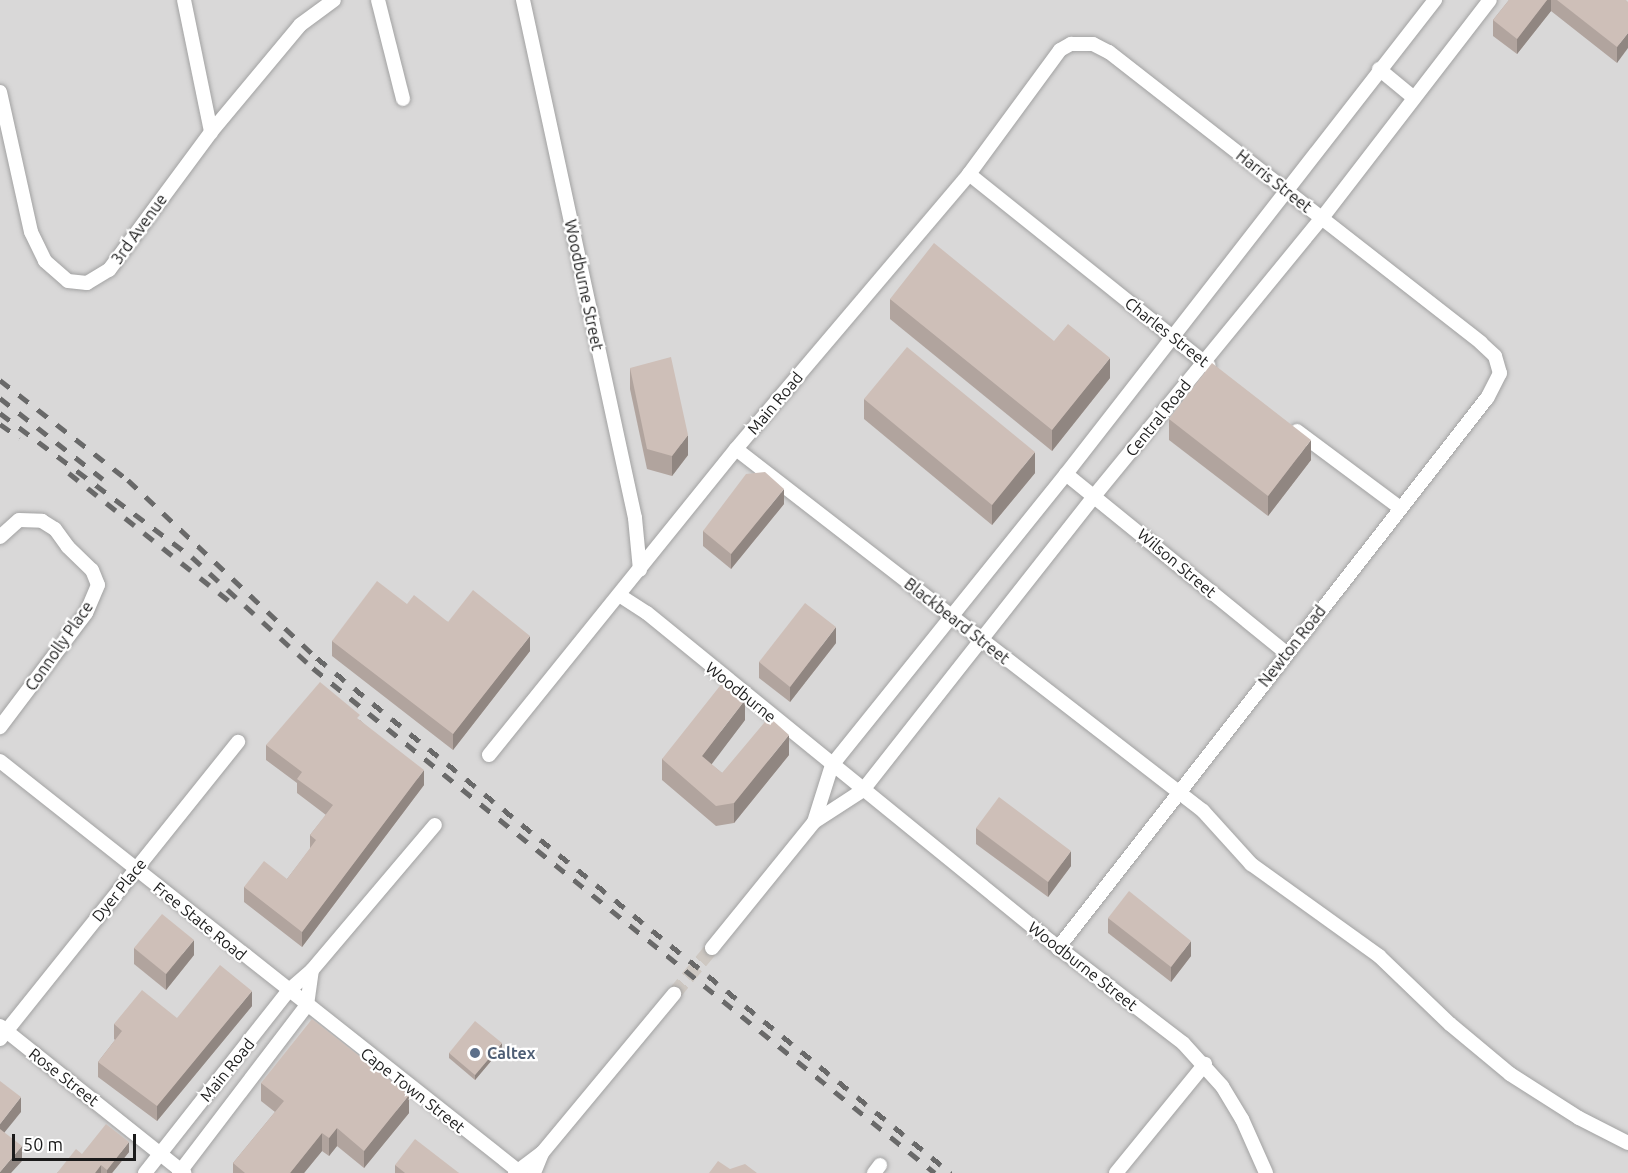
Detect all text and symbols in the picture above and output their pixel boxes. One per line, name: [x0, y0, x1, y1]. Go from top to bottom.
street label: Harris Street: [1232, 146, 1316, 216]
street label: 3rd Avenue: [107, 190, 171, 268]
street label: Woodburne Street: [561, 218, 607, 352]
street label: Charles Street: [1121, 293, 1213, 371]
street label: Main Road: [743, 368, 807, 438]
street label: Central Road: [1121, 376, 1195, 460]
street label: Wilson Street: [1134, 524, 1220, 602]
street label: Blackbeard Street: [901, 574, 1013, 668]
street label: Connolly Place: [21, 598, 97, 694]
street label: Newton Road: [1254, 601, 1330, 691]
street label: Woodburne: [702, 658, 780, 726]
street label: Dyer Place: [88, 855, 150, 925]
street label: Free State Road: [150, 878, 250, 964]
street label: Woodburne Street: [1024, 917, 1142, 1015]
street label: Main Road: [196, 1035, 258, 1105]
street label: Cape Town Street: [357, 1043, 469, 1137]
place label: Caltex: [487, 1043, 535, 1063]
street label: Rose Street: [25, 1044, 103, 1110]
marker: Caltex: [468, 1046, 482, 1060]
scale bar: [15, 1122, 140, 1160]
text: 50 m: [23, 1134, 63, 1154]

